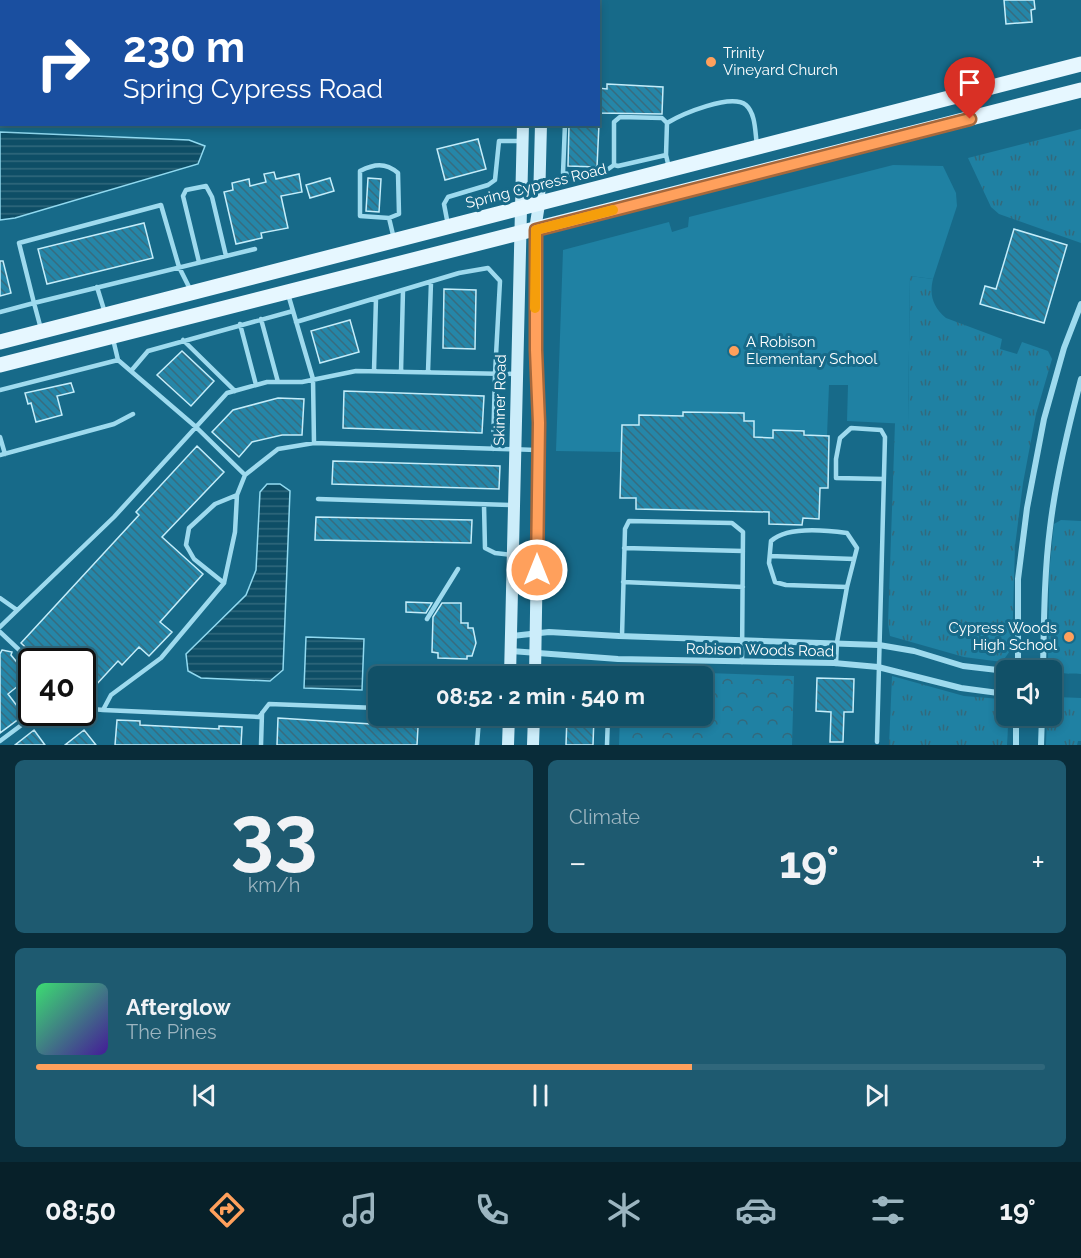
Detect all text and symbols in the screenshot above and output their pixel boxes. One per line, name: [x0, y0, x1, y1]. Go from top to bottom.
text: 230 m: [123, 23, 245, 72]
icon: right: [24, 24, 102, 102]
place label: Trinity Vineyard Church: [723, 44, 838, 79]
marker: Trinity Vineyard Church: [704, 55, 718, 69]
pin: [944, 57, 995, 119]
icon: arrive: [953, 66, 986, 99]
text: Spring Cypress Road: [123, 73, 383, 104]
street label: Spring Cypress Road: [464, 160, 608, 212]
place label: A Robison Elementary School: [746, 333, 878, 368]
marker: A Robison Elementary School: [727, 344, 741, 358]
street label: Skinner Road: [490, 354, 510, 446]
position arrow: [505, 538, 569, 602]
place label: Cypress Woods High School: [949, 619, 1058, 654]
marker: Cypress Woods High School: [1062, 630, 1076, 644]
street label: Robison Woods Road: [686, 640, 834, 660]
speed limit sign: 40: [18, 648, 96, 726]
map controls: [996, 660, 1062, 726]
button: sound: [996, 660, 1062, 726]
text: 08:52 · 2 min · 540 m: [436, 683, 645, 709]
text: 33: [230, 788, 318, 879]
text: Climate: [569, 805, 640, 829]
text: 19°: [779, 836, 839, 889]
text: −: [569, 843, 587, 882]
text: +: [1031, 843, 1045, 882]
text: km/h: [248, 873, 300, 897]
text: Afterglow: [126, 994, 231, 1020]
text: The Pines: [126, 1020, 217, 1044]
icon: previous: [188, 1079, 221, 1112]
icon: pause: [524, 1079, 557, 1112]
icon: next: [860, 1079, 893, 1112]
icon: directions: [206, 1189, 248, 1231]
icon: music: [339, 1189, 381, 1231]
icon: phone: [471, 1189, 513, 1231]
icon: climate: [603, 1189, 645, 1231]
icon: car: [735, 1189, 777, 1231]
icon: filters: [867, 1189, 909, 1231]
text: 08:50: [45, 1195, 116, 1226]
text: 19°: [1000, 1195, 1036, 1226]

